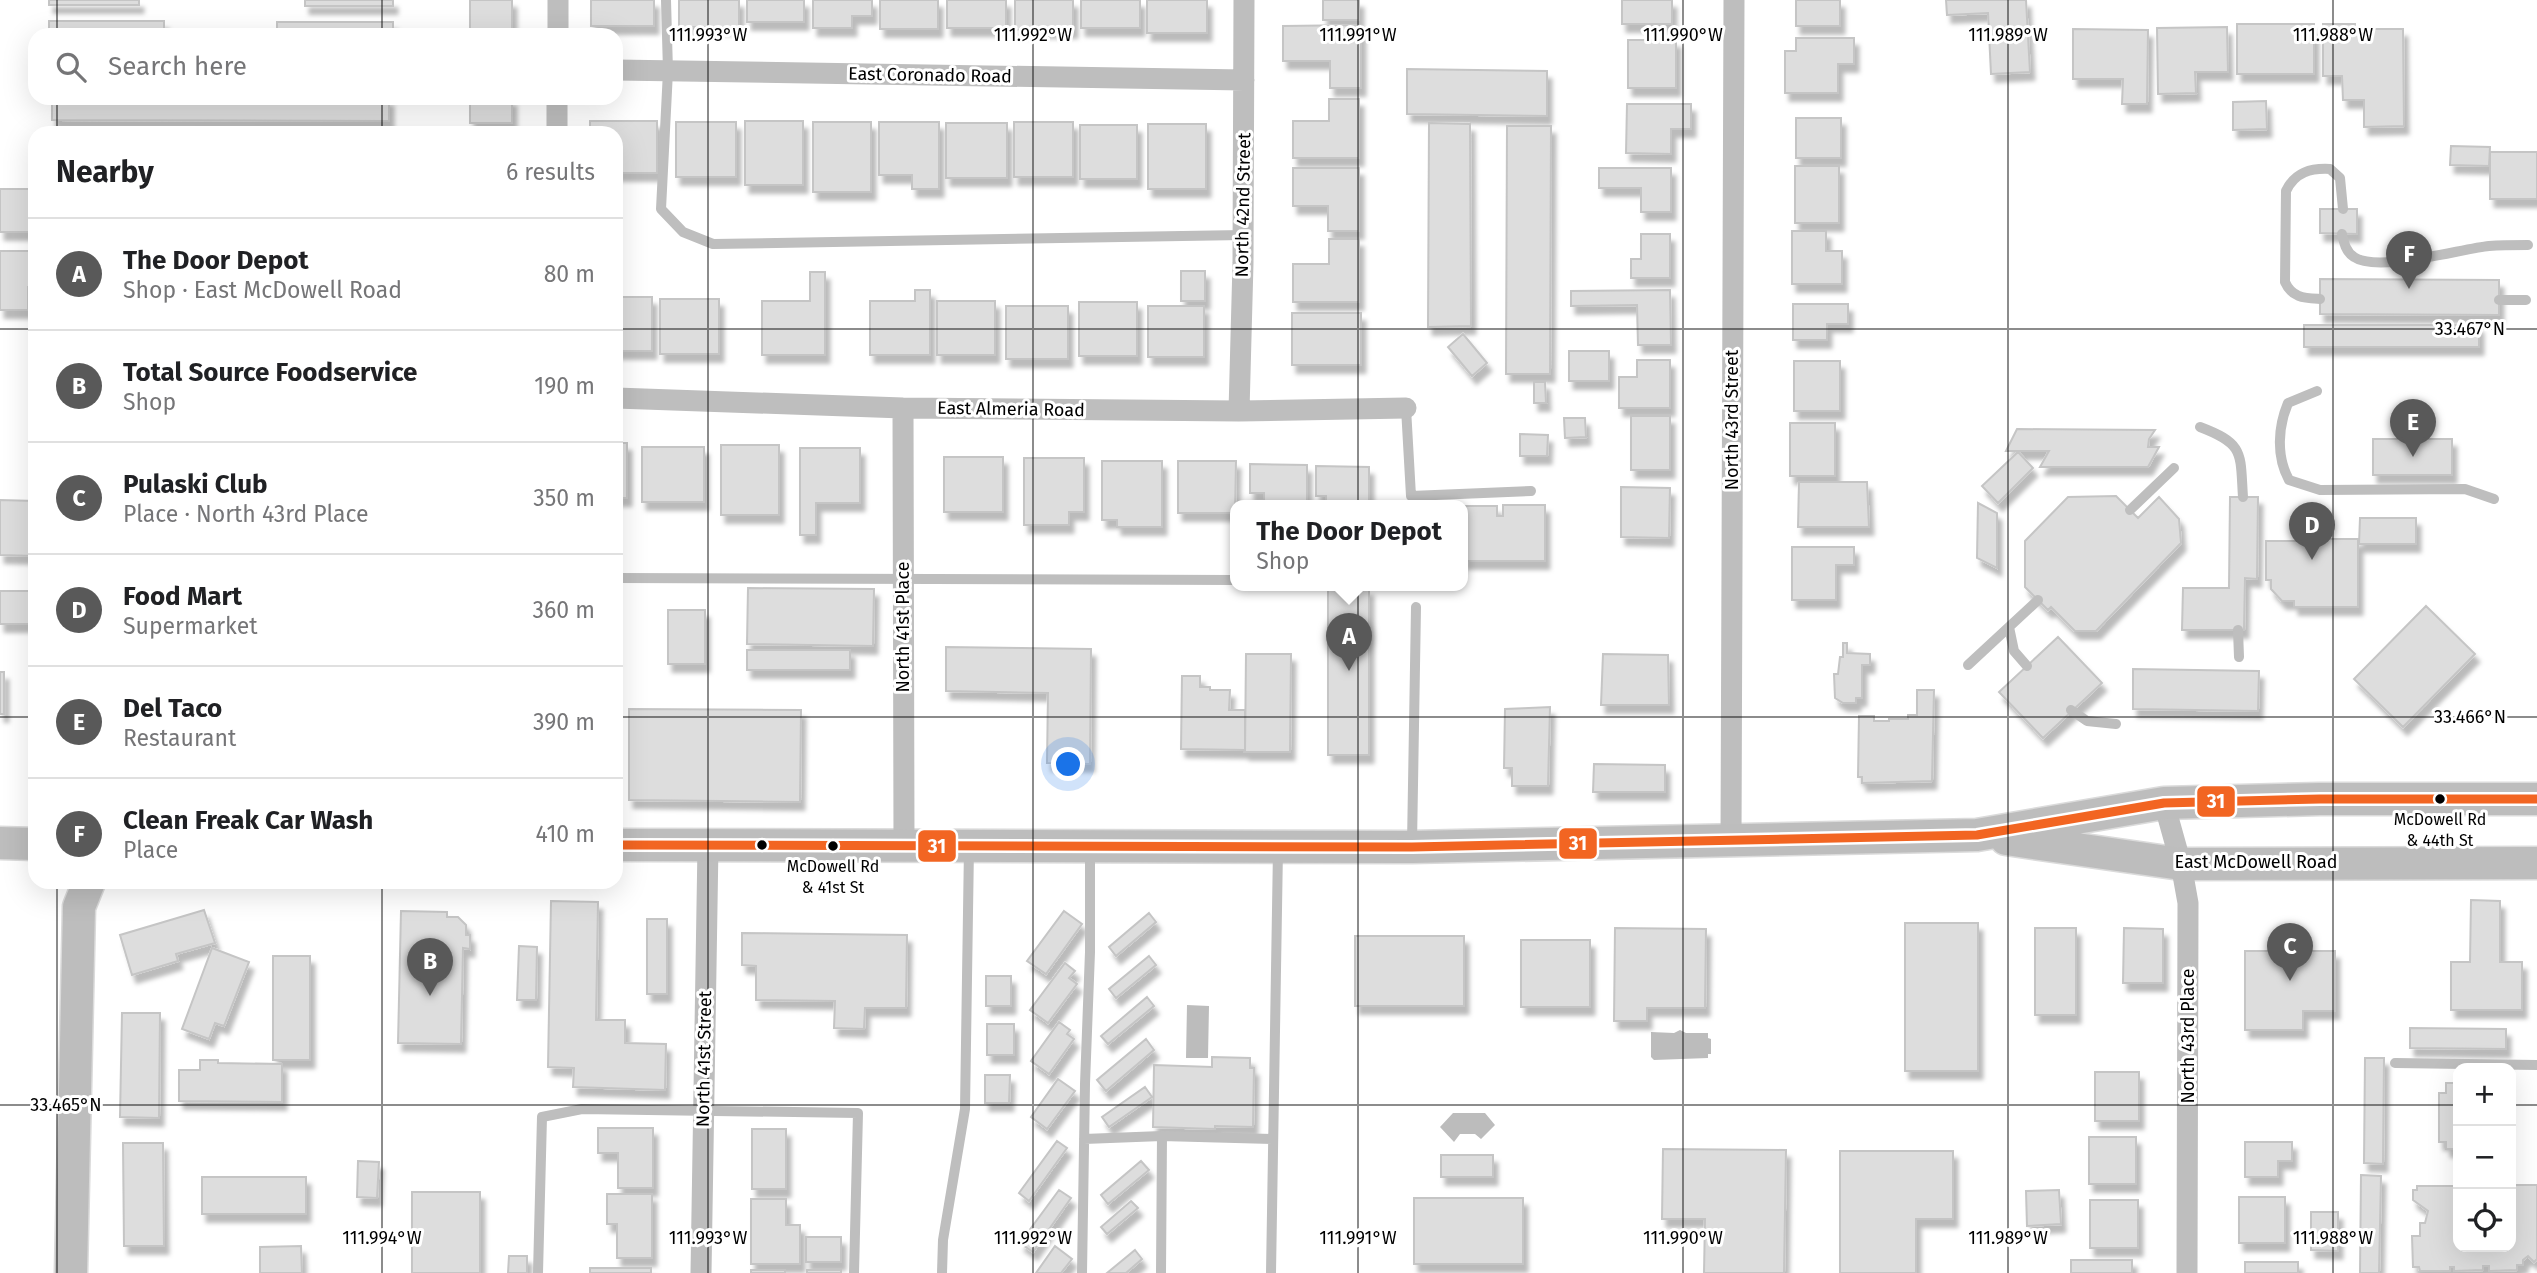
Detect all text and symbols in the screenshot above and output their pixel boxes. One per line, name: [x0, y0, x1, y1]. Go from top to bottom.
text: 111.993°W: [669, 24, 747, 46]
text: 111.992°W: [994, 24, 1072, 46]
text: 111.991°W: [1319, 24, 1397, 46]
text: 111.990°W: [1643, 24, 1723, 46]
text: 111.989°W: [1968, 24, 2048, 46]
text: 111.988°W: [2293, 24, 2373, 46]
search box: [28, 28, 623, 105]
icon: search: [52, 48, 90, 86]
text: Search here: [108, 51, 247, 82]
street label: East Coronado Road: [848, 63, 1012, 87]
street label: North 42nd Street: [1231, 132, 1255, 277]
text: Nearby: [56, 154, 154, 190]
text: 6 results: [506, 158, 595, 186]
pin: F: [2386, 231, 2432, 289]
text: The Door Depot: [123, 245, 308, 276]
text: A: [72, 260, 86, 288]
text: 80 m: [544, 260, 595, 288]
text: Shop · East McDowell Road: [123, 276, 402, 304]
text: 33.467°N: [2435, 318, 2505, 340]
street label: North 43rd Street: [1721, 349, 1743, 490]
text: Total Source Foodservice: [123, 357, 417, 388]
text: B: [72, 372, 86, 400]
text: 190 m: [534, 372, 595, 400]
text: Shop: [123, 388, 176, 416]
street label: East Almeria Road: [937, 397, 1085, 421]
pin: E: [2390, 399, 2436, 457]
text: Pulaski Club: [123, 469, 268, 500]
text: C: [72, 484, 86, 512]
text: 350 m: [533, 484, 595, 512]
text: Place · North 43rd Place: [123, 500, 369, 528]
popup: [1230, 500, 1468, 591]
pin: D: [2289, 502, 2335, 560]
text: The Door Depot: [1256, 516, 1442, 547]
text: Shop: [1256, 547, 1309, 575]
street label: North 41st Place: [892, 562, 914, 692]
text: Food Mart: [123, 581, 242, 612]
text: D: [72, 596, 86, 624]
text: 360 m: [533, 596, 595, 624]
text: Supermarket: [123, 612, 258, 640]
pin: A: [1326, 613, 1372, 671]
text: Del Taco: [123, 693, 222, 724]
text: 33.466°N: [2434, 706, 2506, 728]
text: E: [73, 708, 85, 736]
text: 390 m: [533, 708, 595, 736]
text: Restaurant: [123, 724, 236, 752]
your location: [1051, 747, 1085, 781]
line badge: 31: [2196, 785, 2236, 818]
text: 31: [2206, 790, 2225, 813]
marker: McDowell Rd & 44th St: [2433, 792, 2447, 806]
text: Clean Freak Car Wash: [123, 805, 373, 836]
place label: McDowell Rd & 44th St: [2394, 810, 2486, 850]
text: F: [73, 820, 85, 848]
text: 410 m: [535, 820, 595, 848]
line badge: 31: [1558, 827, 1598, 860]
line badge: 31: [917, 829, 957, 863]
text: 31: [1568, 832, 1587, 855]
text: 31: [927, 835, 946, 858]
text: Place: [123, 836, 178, 864]
unlabelled marker: [755, 838, 769, 852]
marker: McDowell Rd & 41st St: [826, 839, 840, 853]
street label: East McDowell Road: [2175, 851, 2337, 873]
place label: McDowell Rd & 41st St: [787, 857, 879, 897]
pin: C: [2267, 923, 2313, 981]
pin: B: [407, 938, 453, 996]
street label: North 43rd Place: [2177, 968, 2199, 1104]
street label: North 41st Street: [692, 990, 716, 1127]
map controls: [2453, 1063, 2516, 1252]
button: +: [2453, 1063, 2516, 1126]
text: 33.465°N: [30, 1094, 102, 1116]
button: −: [2453, 1126, 2516, 1189]
button: locate: [2453, 1189, 2516, 1252]
text: 111.994°W: [342, 1227, 422, 1249]
text: 111.993°W: [669, 1227, 747, 1249]
text: 111.992°W: [994, 1227, 1072, 1249]
text: 111.991°W: [1319, 1227, 1397, 1249]
text: 111.990°W: [1643, 1227, 1723, 1249]
text: 111.989°W: [1968, 1227, 2048, 1249]
text: 111.988°W: [2293, 1227, 2373, 1249]

